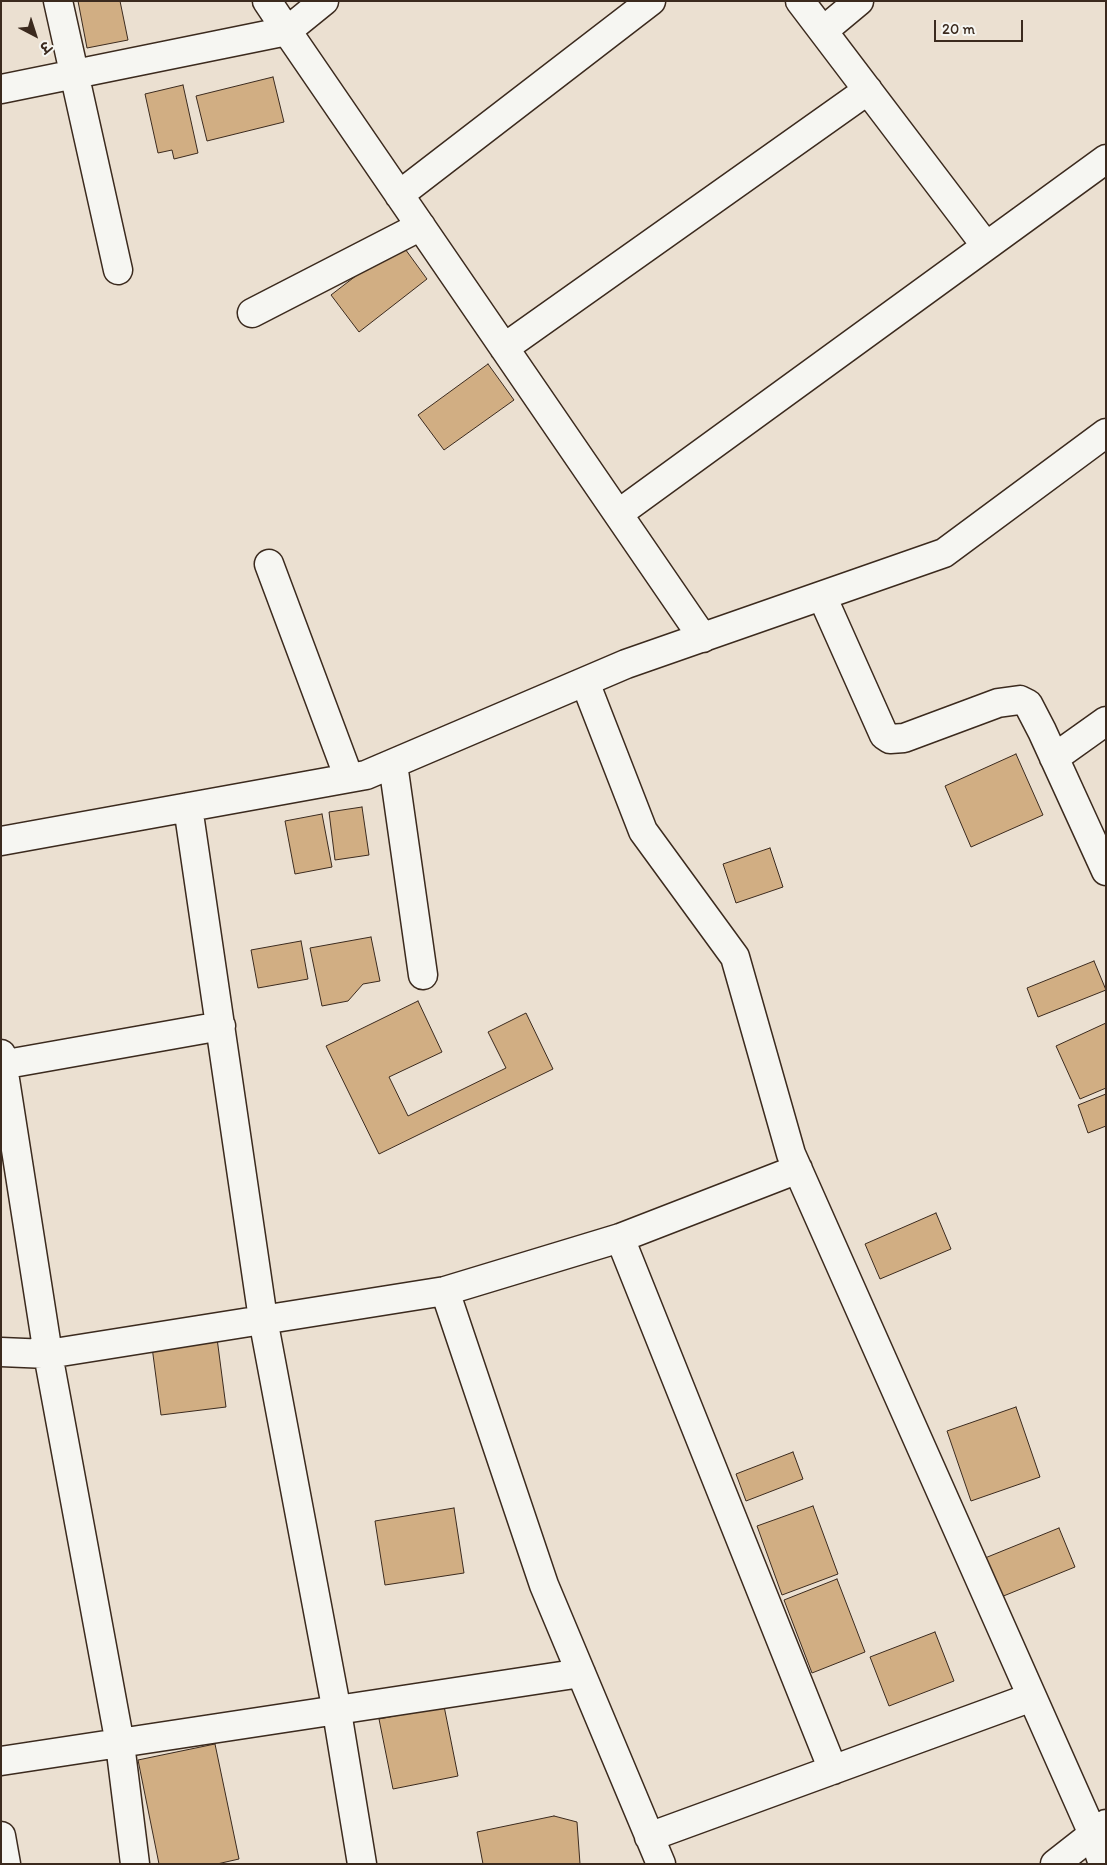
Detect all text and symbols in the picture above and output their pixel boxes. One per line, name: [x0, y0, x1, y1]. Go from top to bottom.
north arrow: [10, 10, 60, 60]
scale bar: [937, 10, 1026, 42]
text: 20 m: [942, 20, 975, 38]
text: उ: [36, 37, 54, 56]

